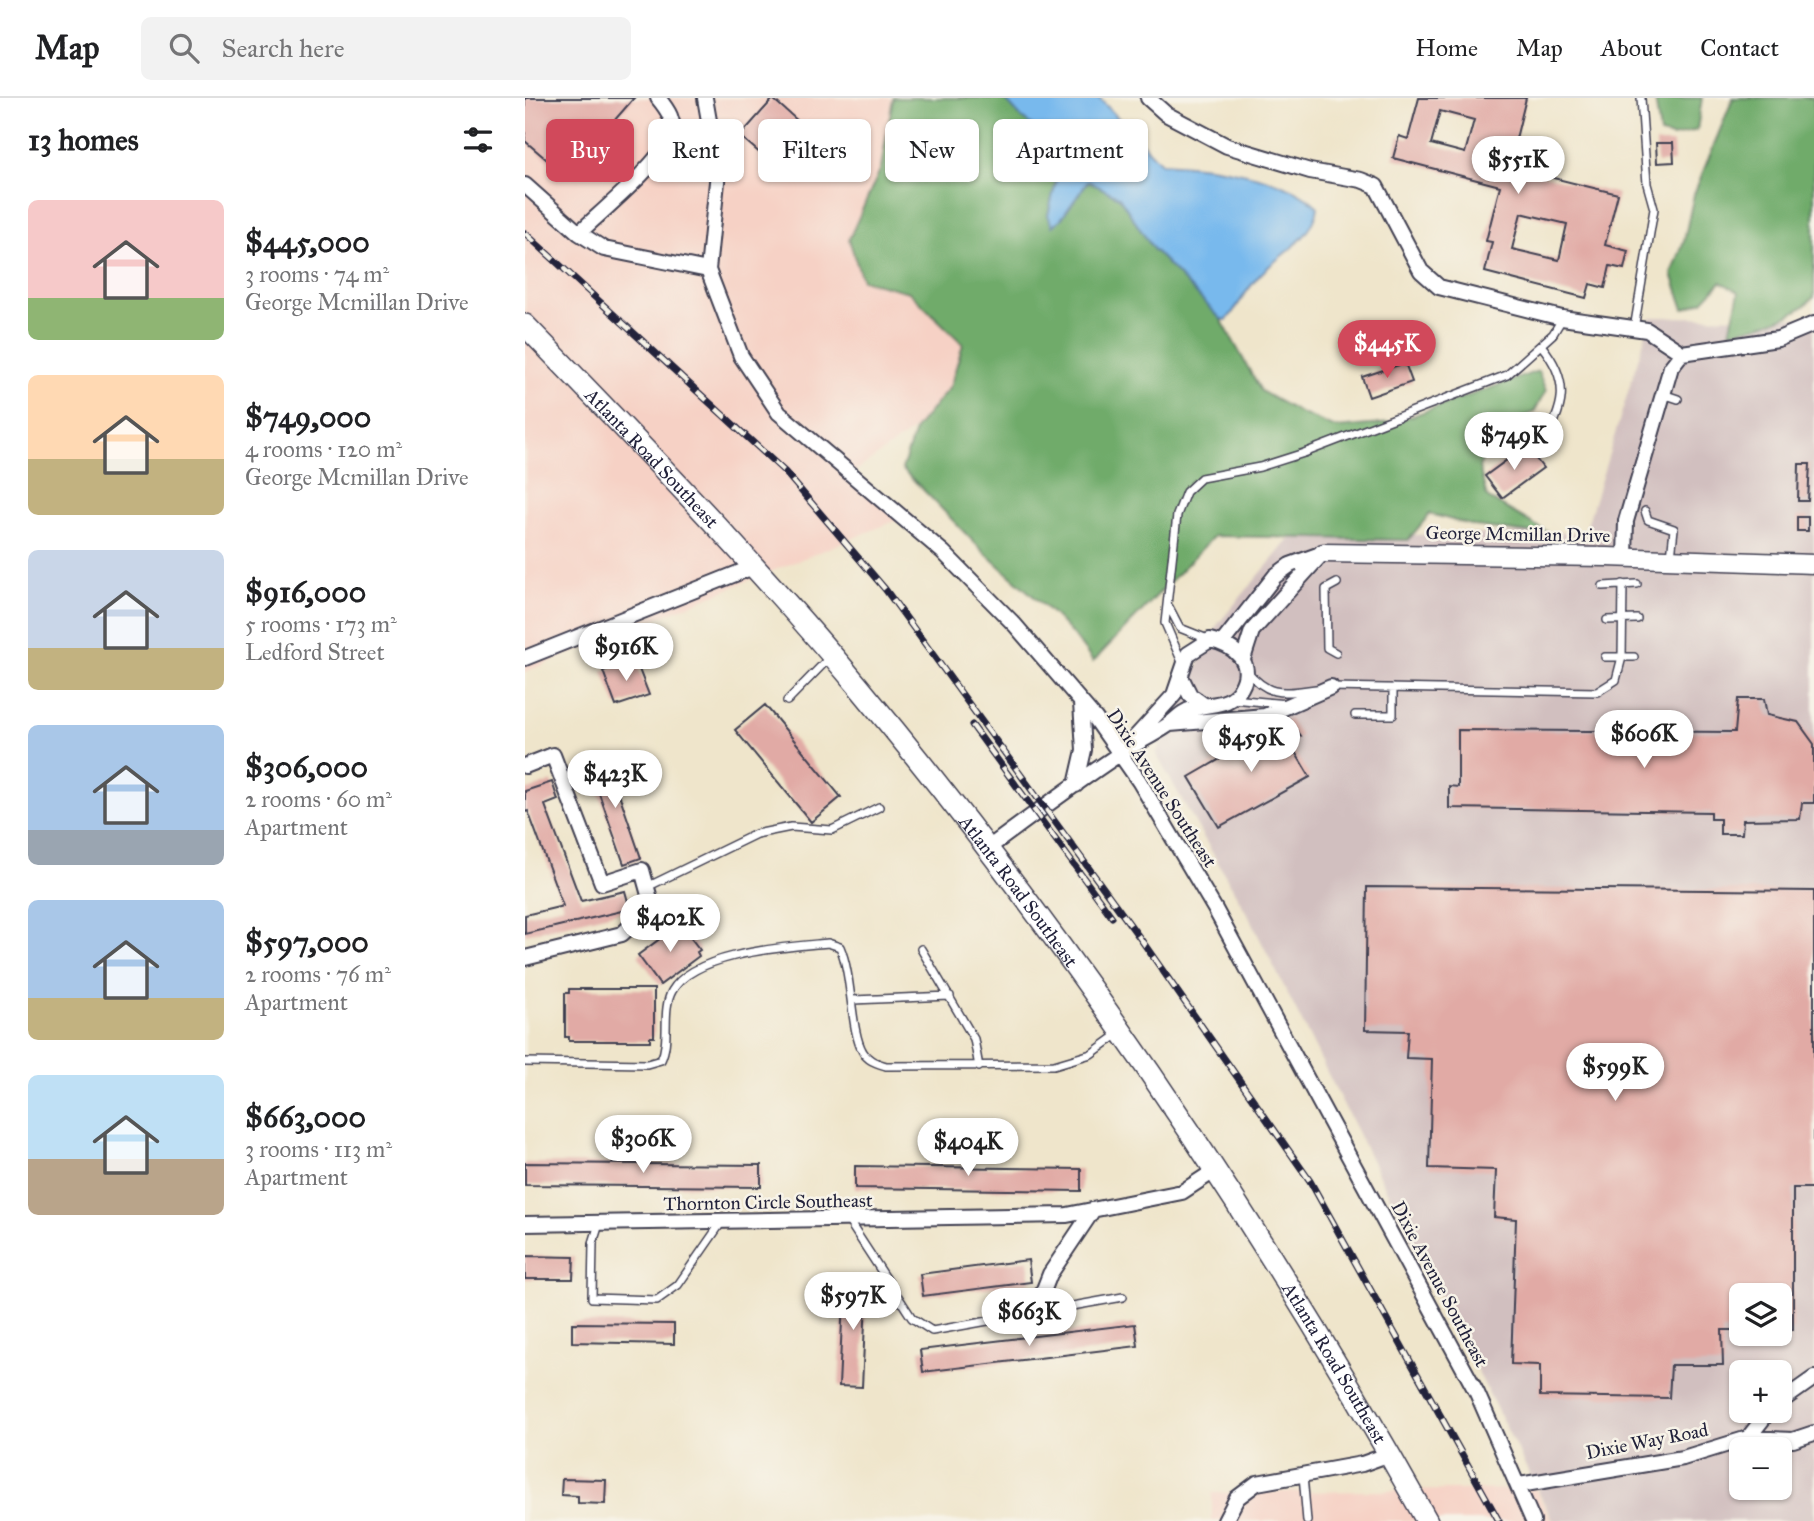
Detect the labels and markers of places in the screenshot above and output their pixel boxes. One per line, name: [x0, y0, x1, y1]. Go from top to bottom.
pin: $551K: [1469, 136, 1567, 196]
pin: $445K: [1338, 320, 1436, 380]
pin: $749K: [1465, 412, 1563, 472]
pin: $916K: [577, 624, 675, 683]
pin: $606K: [1595, 710, 1693, 770]
pin: $459K: [1202, 714, 1300, 774]
pin: $423K: [566, 750, 664, 810]
pin: $402K: [621, 894, 719, 954]
pin: $599K: [1566, 1044, 1664, 1103]
pin: $306K: [594, 1116, 692, 1175]
pin: $404K: [919, 1118, 1017, 1178]
pin: $597K: [804, 1272, 902, 1332]
pin: $663K: [980, 1288, 1078, 1348]

